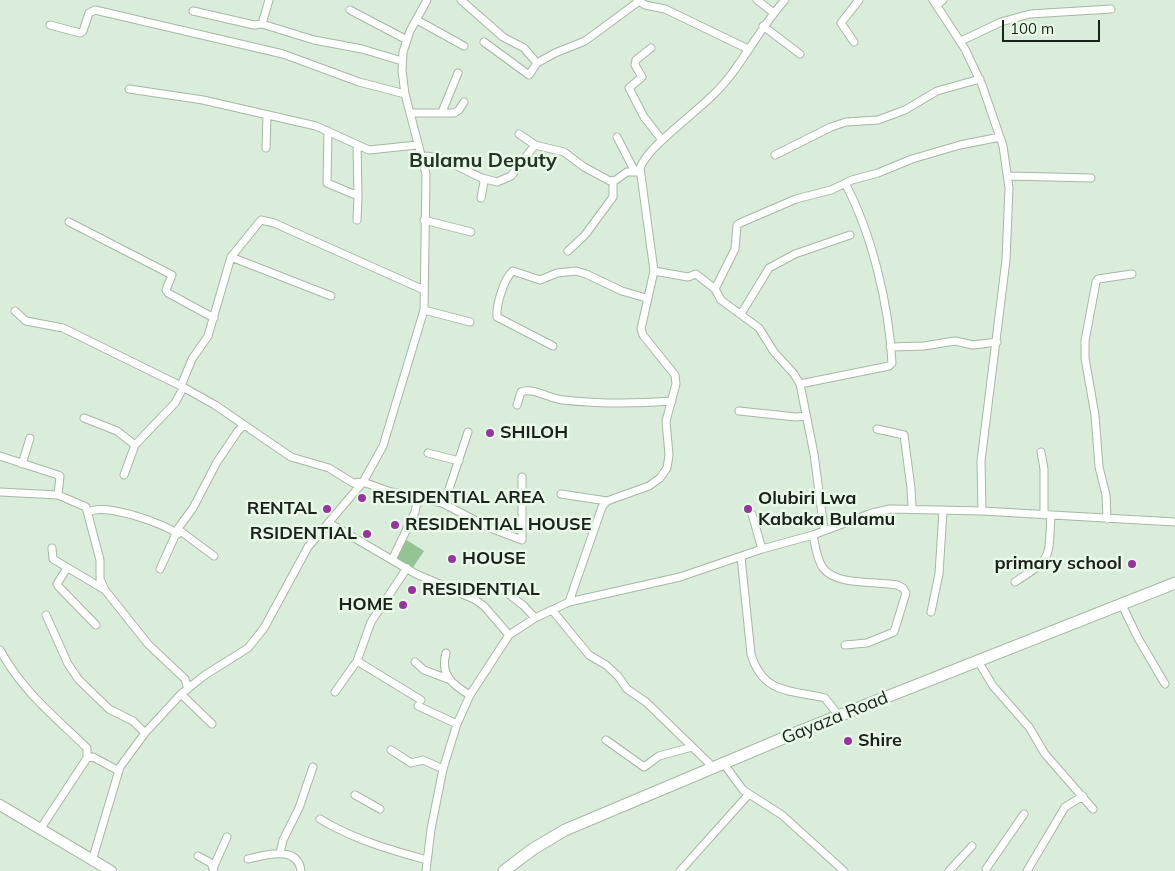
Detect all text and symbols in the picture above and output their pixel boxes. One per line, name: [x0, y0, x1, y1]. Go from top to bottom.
scale bar: [1005, 10, 1102, 42]
text: 100 m: [1010, 19, 1054, 38]
district label: Bulamu Deputy: [409, 149, 557, 173]
place label: SHILOH: [500, 422, 568, 444]
marker: SHILOH: [484, 427, 496, 439]
place label: RESIDENTIAL AREA: [372, 487, 545, 509]
place label: Olubiri Lwa Kabaka Bulamu: [758, 488, 895, 530]
marker: RESIDENTIAL AREA: [356, 492, 368, 504]
place label: RENTAL: [247, 498, 317, 520]
marker: RENTAL: [321, 503, 333, 515]
marker: Olubiri Lwa Kabaka Bulamu: [742, 503, 754, 515]
place label: RESIDENTIAL HOUSE: [405, 514, 591, 536]
marker: RESIDENTIAL HOUSE: [389, 519, 401, 531]
place label: RSIDENTIAL: [250, 523, 357, 545]
marker: RSIDENTIAL: [361, 528, 373, 540]
place label: HOUSE: [462, 548, 526, 570]
marker: HOUSE: [446, 553, 458, 565]
place label: primary school: [994, 553, 1122, 575]
marker: primary school: [1126, 558, 1138, 570]
place label: RESIDENTIAL: [422, 579, 540, 601]
marker: RESIDENTIAL: [406, 584, 418, 596]
place label: HOME: [339, 594, 393, 616]
marker: HOME: [397, 599, 409, 611]
street label: Gayaza Road: [779, 687, 891, 749]
place label: Shire: [858, 730, 902, 752]
marker: Shire: [842, 735, 854, 747]

